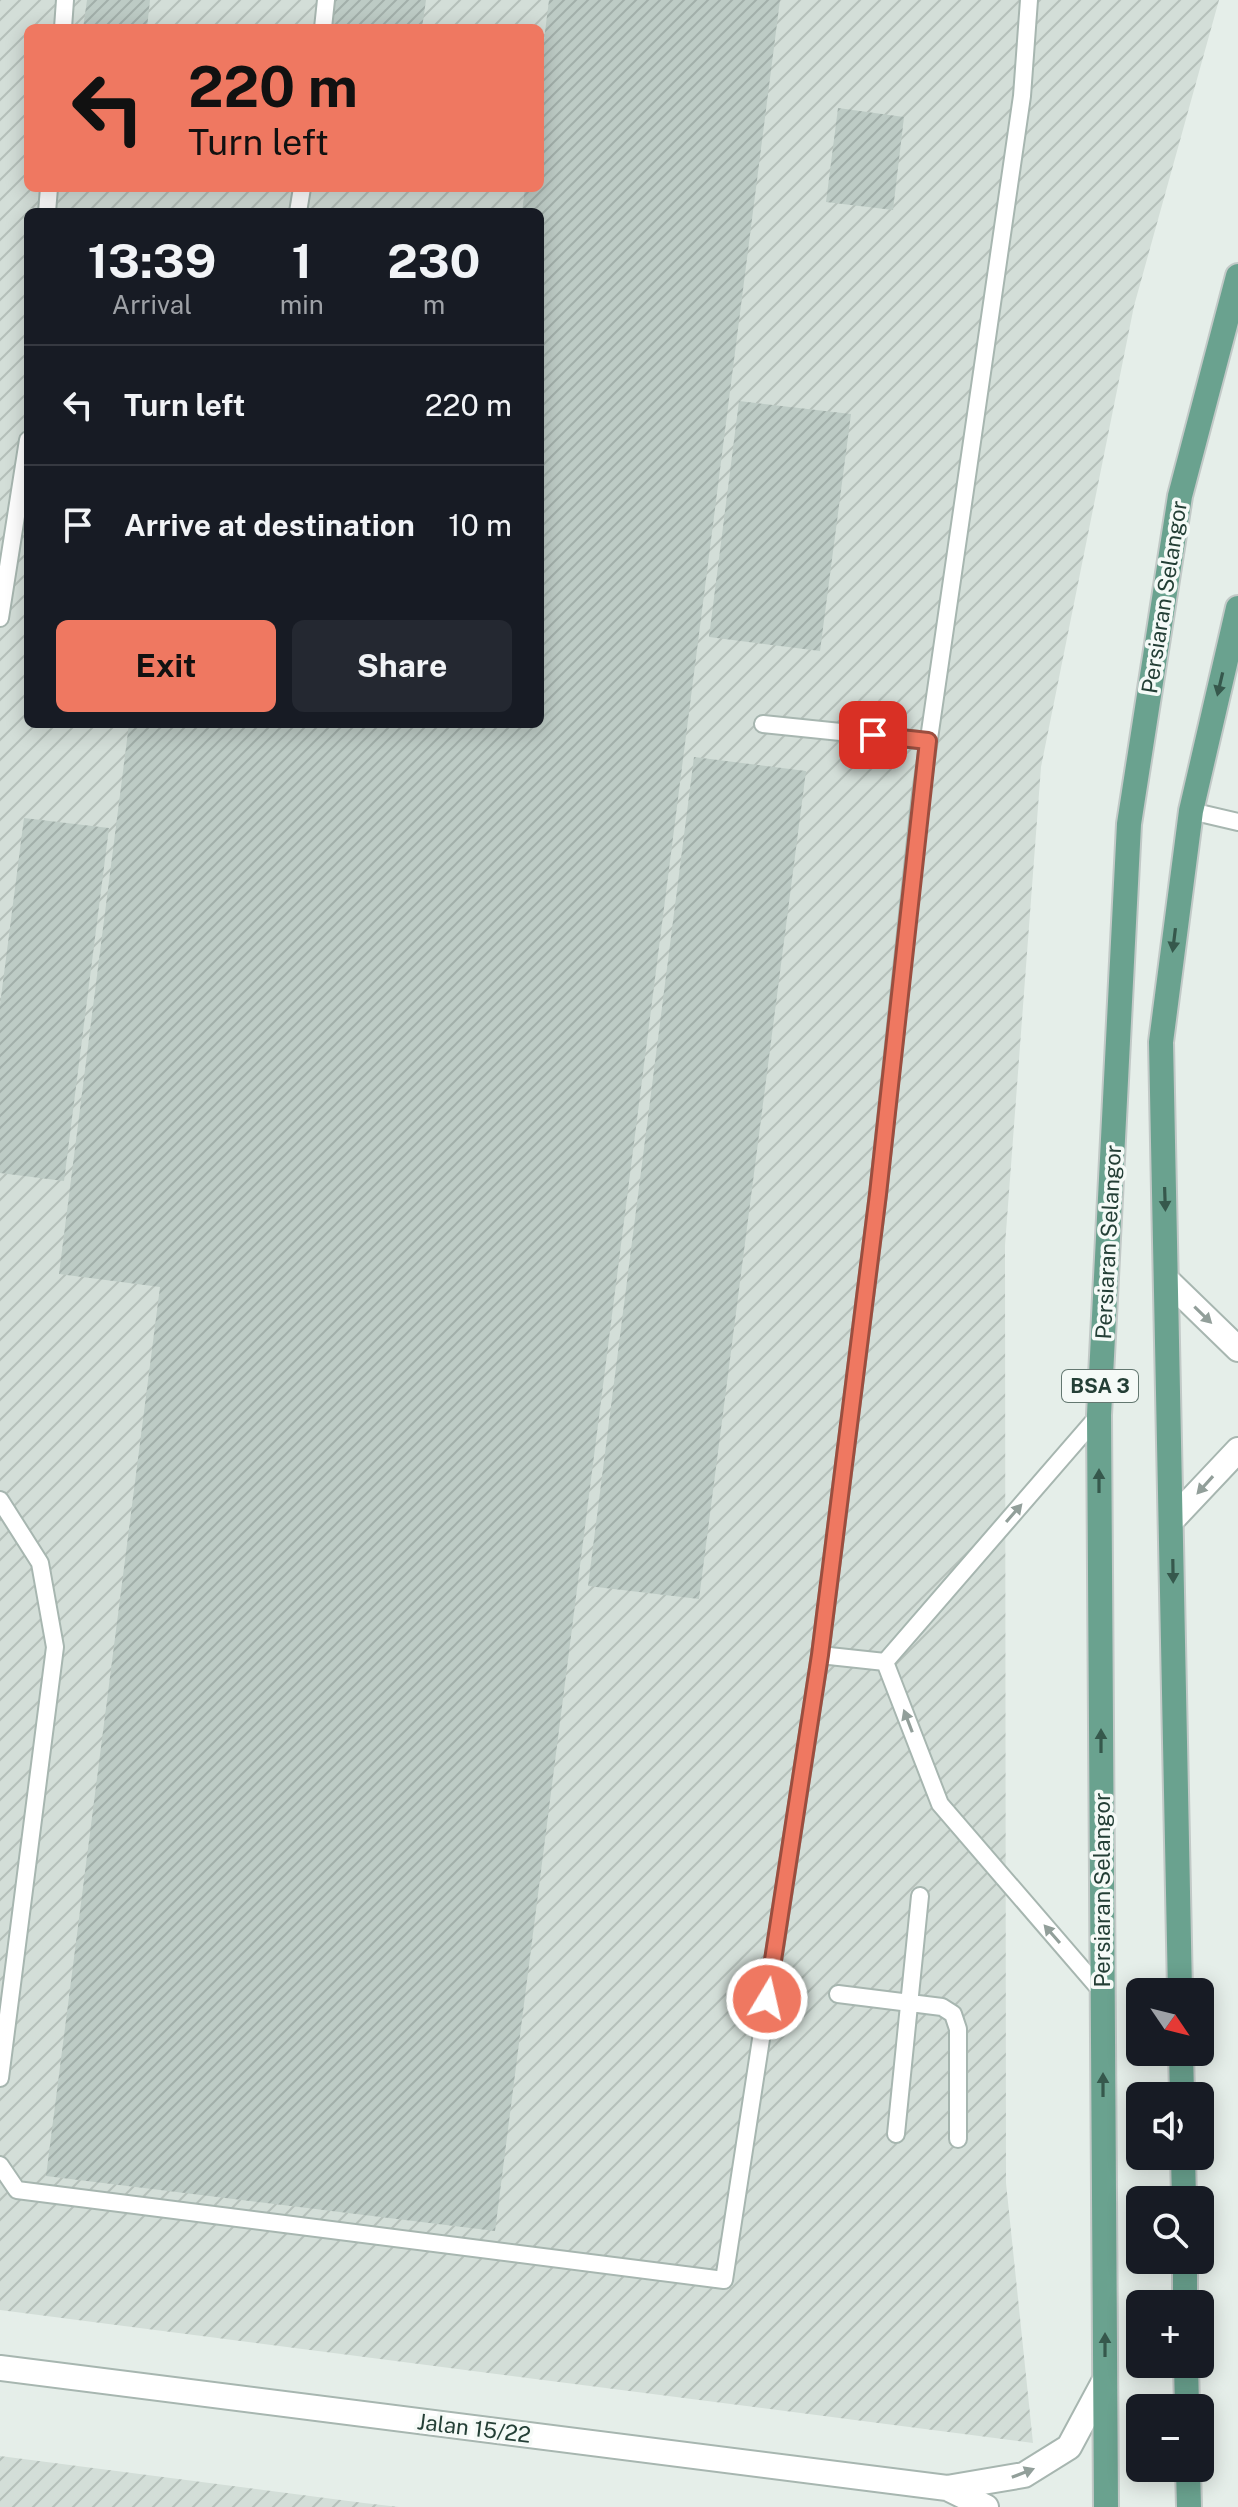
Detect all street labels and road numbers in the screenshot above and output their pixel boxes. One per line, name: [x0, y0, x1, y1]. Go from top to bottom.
street label: Persiaran Selangor: [1136, 499, 1192, 695]
street label: Persiaran Selangor: [1090, 1144, 1126, 1340]
road number: BSA 3: [1062, 1370, 1138, 1402]
street label: Persiaran Selangor: [1089, 1793, 1115, 1987]
street label: Jalan 15/22: [416, 2408, 532, 2448]

